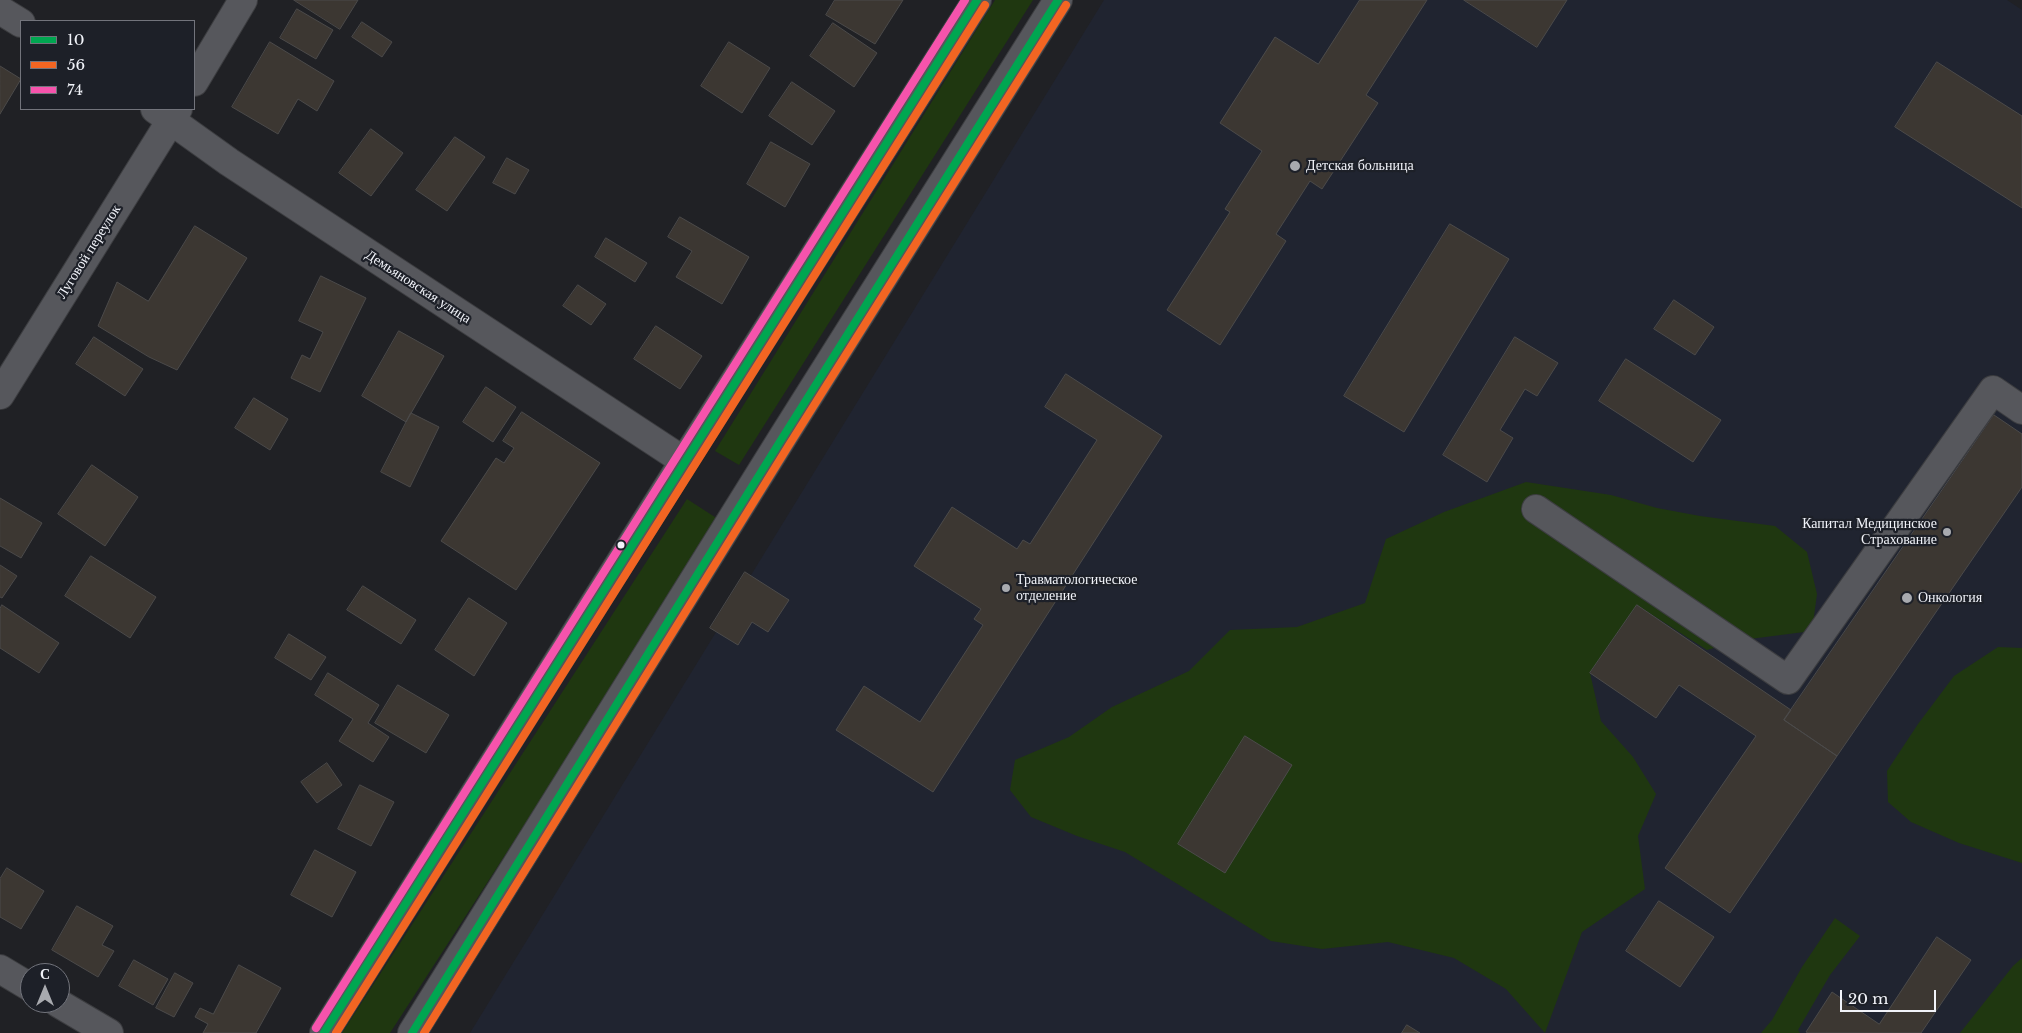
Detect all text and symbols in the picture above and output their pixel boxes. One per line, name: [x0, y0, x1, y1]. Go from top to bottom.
legend: [20, 20, 195, 110]
text: 10: [67, 30, 84, 49]
text: 56: [67, 55, 85, 74]
text: 74: [67, 80, 83, 99]
place label: Детская больница: [1306, 158, 1414, 174]
marker: Детская больница: [1288, 159, 1302, 173]
street label: Луговой переулок: [53, 202, 125, 302]
street label: Демьяновская улица: [362, 247, 474, 327]
place label: Капитал Медицинское Страхование: [1802, 516, 1937, 548]
marker: Капитал Медицинское Страхование: [1941, 526, 1953, 538]
unlabelled marker: [616, 540, 626, 550]
place label: Травматологическое отделение: [1016, 572, 1137, 604]
marker: Травматологическое отделение: [1000, 582, 1012, 594]
place label: Онкология: [1918, 590, 1982, 606]
marker: Онкология: [1900, 591, 1914, 605]
north arrow: [20, 963, 70, 1013]
text: С: [40, 965, 50, 983]
scale bar: [1842, 980, 1938, 1012]
text: 20 m: [1848, 989, 1888, 1008]

